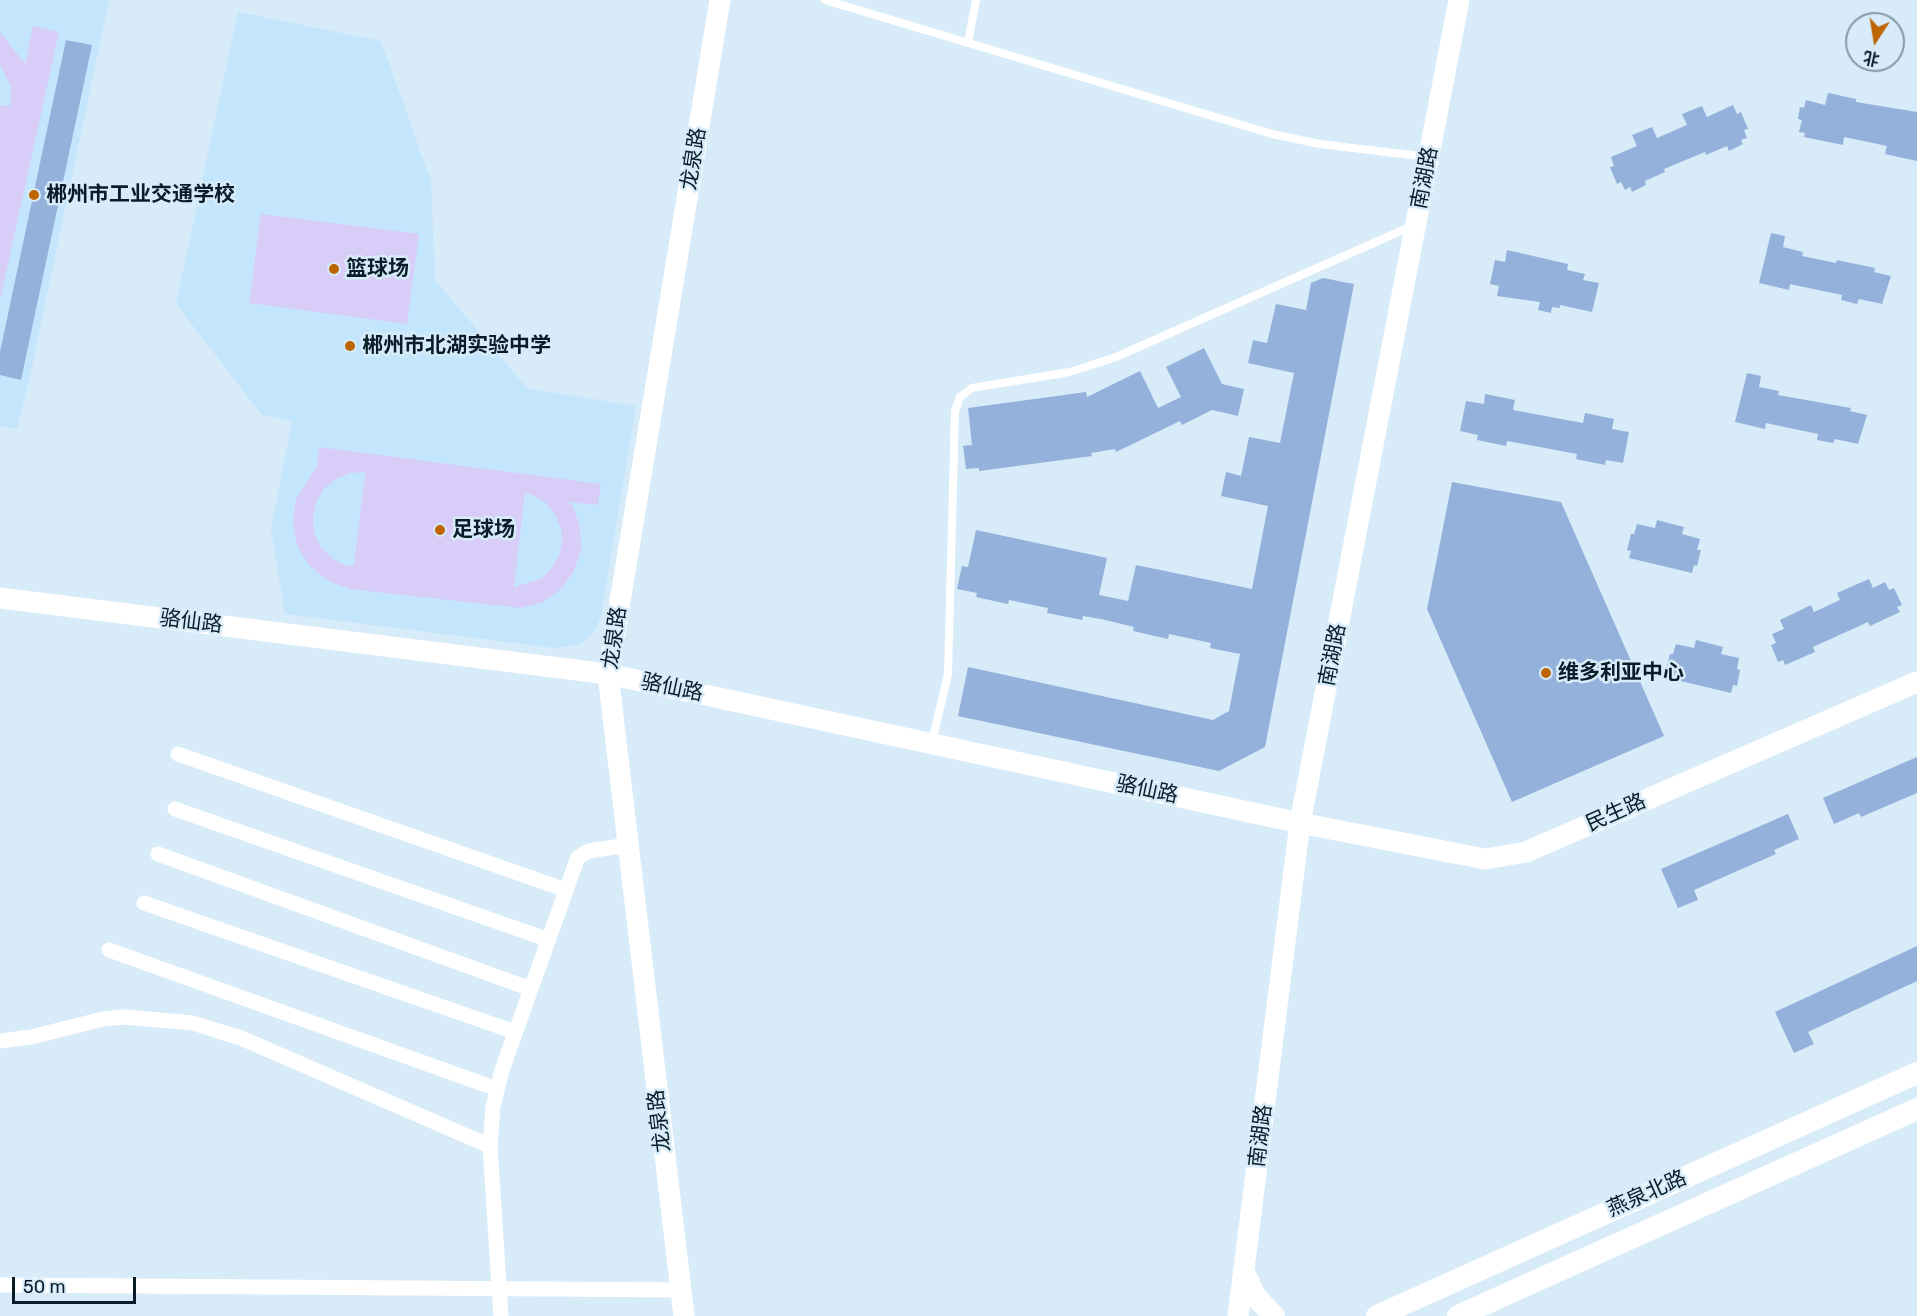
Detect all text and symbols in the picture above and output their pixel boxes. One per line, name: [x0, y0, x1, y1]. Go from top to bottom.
north arrow: [1845, 12, 1905, 72]
text: 北: [1862, 47, 1881, 69]
street label: 龙泉路: [677, 126, 711, 192]
street label: 南湖路: [1407, 145, 1443, 211]
place label: 郴州市工业交通学校: [46, 182, 235, 208]
marker: 郴州市工业交通学校: [27, 188, 41, 202]
place label: 篮球场: [346, 256, 409, 282]
marker: 篮球场: [327, 262, 341, 276]
place label: 郴州市北湖实验中学: [362, 333, 551, 359]
marker: 郴州市北湖实验中学: [343, 339, 357, 353]
place label: 足球场: [452, 517, 515, 543]
marker: 足球场: [433, 523, 447, 537]
street label: 龙泉路: [598, 605, 632, 671]
street label: 骆仙路: [158, 606, 224, 638]
street label: 南湖路: [1315, 622, 1351, 688]
place label: 维多利亚中心: [1558, 660, 1684, 686]
marker: 维多利亚中心: [1539, 666, 1553, 680]
street label: 骆仙路: [639, 669, 705, 707]
street label: 骆仙路: [1114, 771, 1180, 809]
street label: 民生路: [1582, 789, 1650, 837]
street label: 龙泉路: [644, 1088, 676, 1154]
street label: 南湖路: [1245, 1103, 1277, 1169]
street label: 燕泉北路: [1604, 1165, 1690, 1223]
scale bar: [15, 1265, 140, 1303]
text: 50 m: [23, 1276, 66, 1298]

